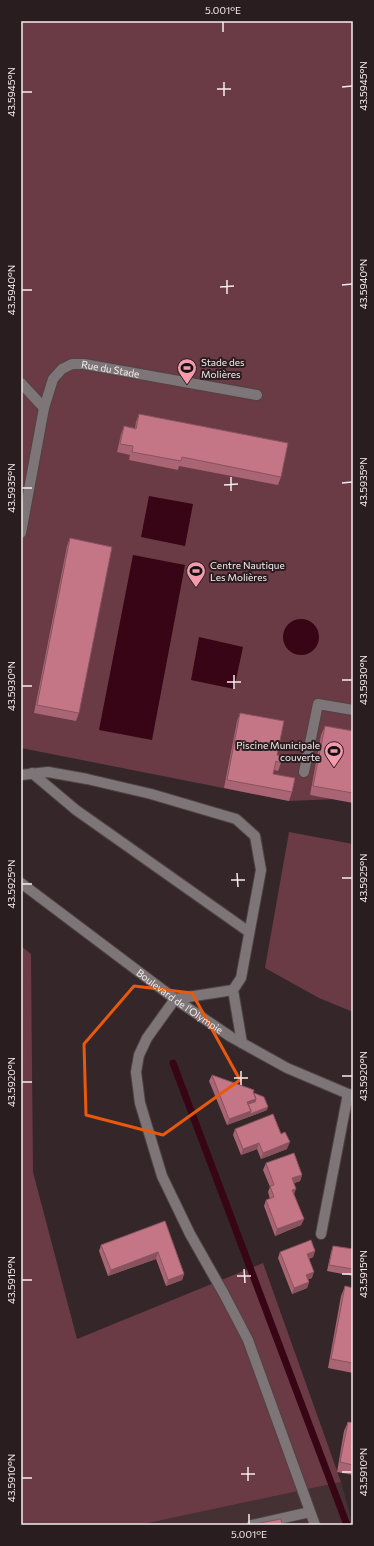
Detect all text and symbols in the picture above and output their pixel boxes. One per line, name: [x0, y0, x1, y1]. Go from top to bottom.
text: 5.001°E: [205, 4, 241, 16]
text: 43.5945°N: [357, 61, 369, 111]
text: 43.5945°N: [5, 67, 17, 117]
text: 43.5940°N: [357, 259, 369, 309]
text: 43.5940°N: [5, 265, 17, 315]
place label: Stade des Molières: [201, 356, 245, 380]
sports icon: Stade des Molières: [176, 357, 198, 385]
street label: Rue du Stade: [80, 358, 141, 380]
text: 43.5935°N: [357, 457, 369, 507]
text: 43.5935°N: [5, 463, 17, 513]
place label: Centre Nautique Les Molières: [210, 559, 285, 583]
sports icon: Centre Nautique Les Molières: [185, 560, 207, 588]
text: 43.5930°N: [357, 655, 369, 705]
text: 43.5930°N: [5, 661, 17, 711]
place label: Piscine Municipale couverte: [236, 739, 320, 763]
sports icon: Piscine Municipale couverte: [323, 740, 345, 768]
text: 43.5925°N: [357, 853, 369, 903]
text: 43.5925°N: [5, 859, 17, 909]
street label: Boulevard de l'Olympie: [134, 966, 226, 1036]
text: 43.5920°N: [357, 1051, 369, 1101]
text: 43.5920°N: [5, 1057, 17, 1107]
text: 43.5915°N: [357, 1250, 369, 1298]
text: 43.5915°N: [5, 1256, 17, 1304]
text: 43.5910°N: [357, 1448, 369, 1496]
text: 43.5910°N: [5, 1454, 17, 1502]
text: 5.001°E: [231, 1528, 267, 1540]

